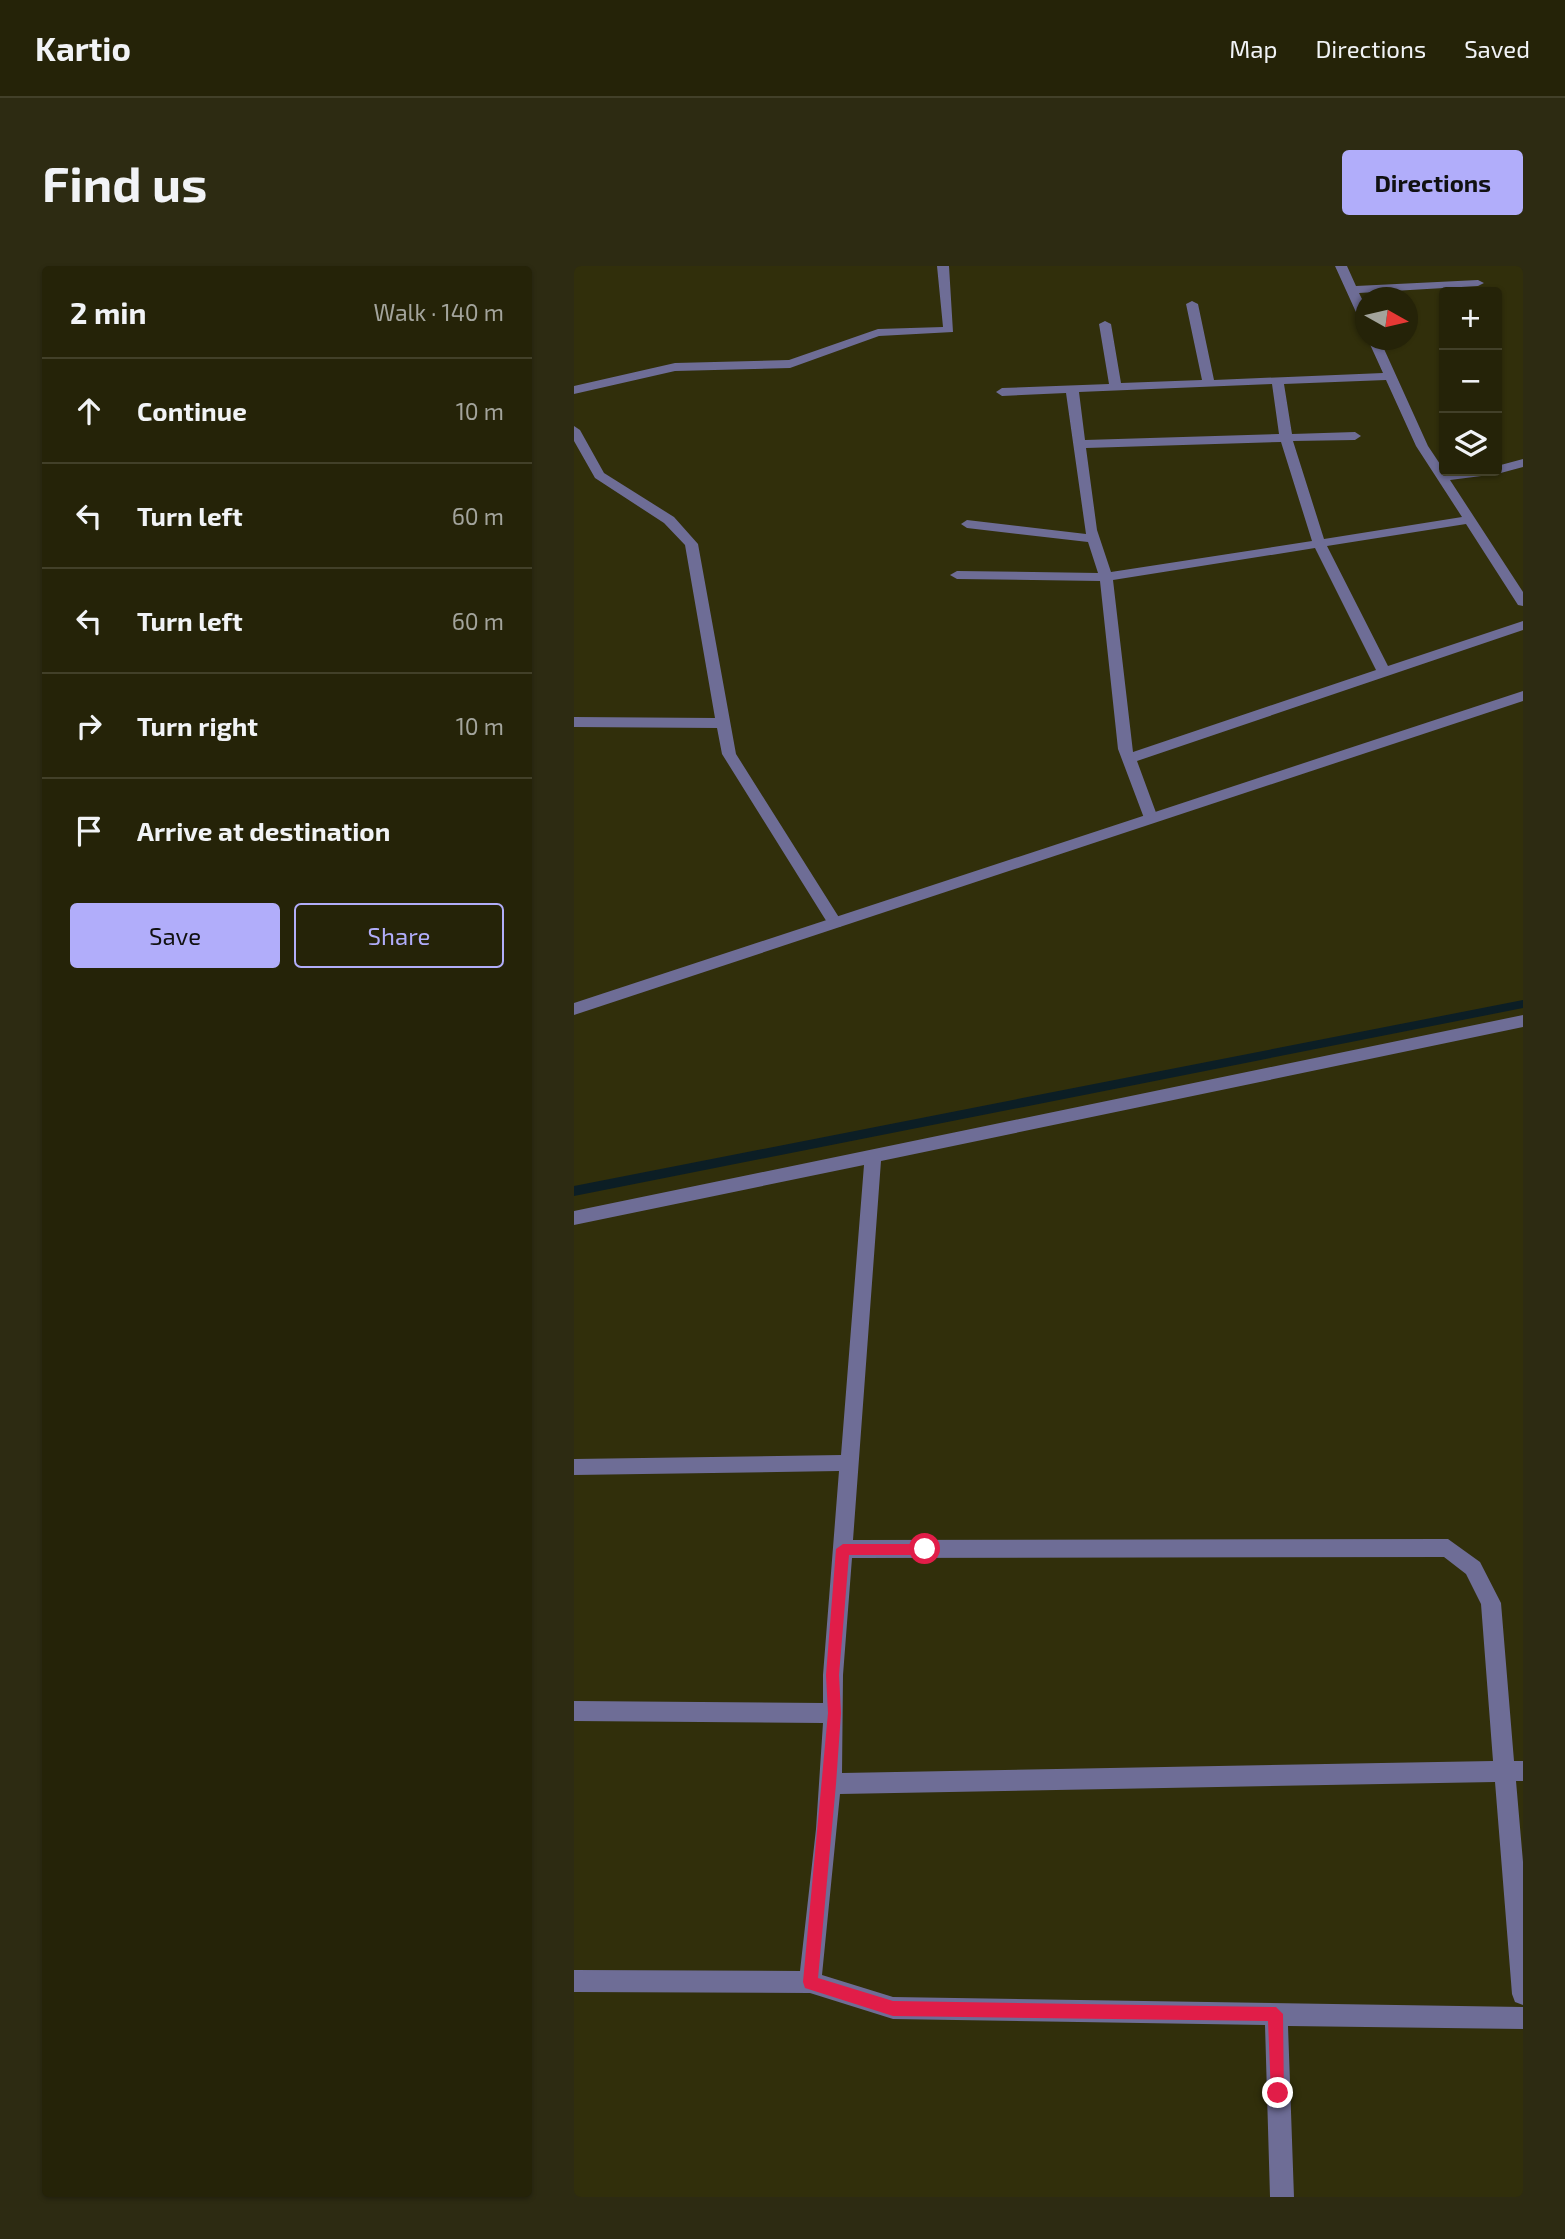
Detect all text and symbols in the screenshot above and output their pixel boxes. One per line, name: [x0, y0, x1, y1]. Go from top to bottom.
text: Kartio: [35, 28, 131, 68]
text: Map: [1229, 34, 1277, 63]
text: Directions: [1315, 34, 1426, 63]
text: Saved: [1464, 34, 1530, 63]
button: Directions: [1342, 150, 1523, 215]
text: Find us: [42, 153, 207, 212]
north arrow: [1355, 287, 1418, 350]
map controls: [1439, 287, 1502, 476]
button: +: [1439, 287, 1502, 350]
text: 2 min: [70, 294, 147, 330]
text: Walk · 140 m: [373, 298, 504, 326]
button: −: [1439, 350, 1502, 413]
icon: ahead: [70, 392, 108, 430]
text: Continue: [137, 395, 247, 426]
text: 10 m: [456, 397, 504, 425]
button: layers: [1439, 413, 1502, 476]
icon: left: [70, 497, 108, 535]
text: Turn left: [137, 500, 243, 531]
text: 60 m: [452, 502, 504, 530]
icon: left: [70, 602, 108, 640]
text: Turn left: [137, 605, 243, 636]
text: 60 m: [452, 607, 504, 635]
icon: right: [70, 707, 108, 745]
text: Turn right: [137, 710, 258, 741]
text: 10 m: [456, 712, 504, 740]
icon: arrive: [70, 812, 108, 850]
text: Arrive at destination: [137, 815, 390, 846]
button: Save: [70, 903, 280, 968]
button: Share: [294, 903, 504, 968]
route start: [909, 1533, 940, 1564]
route end: [1262, 2077, 1293, 2108]

